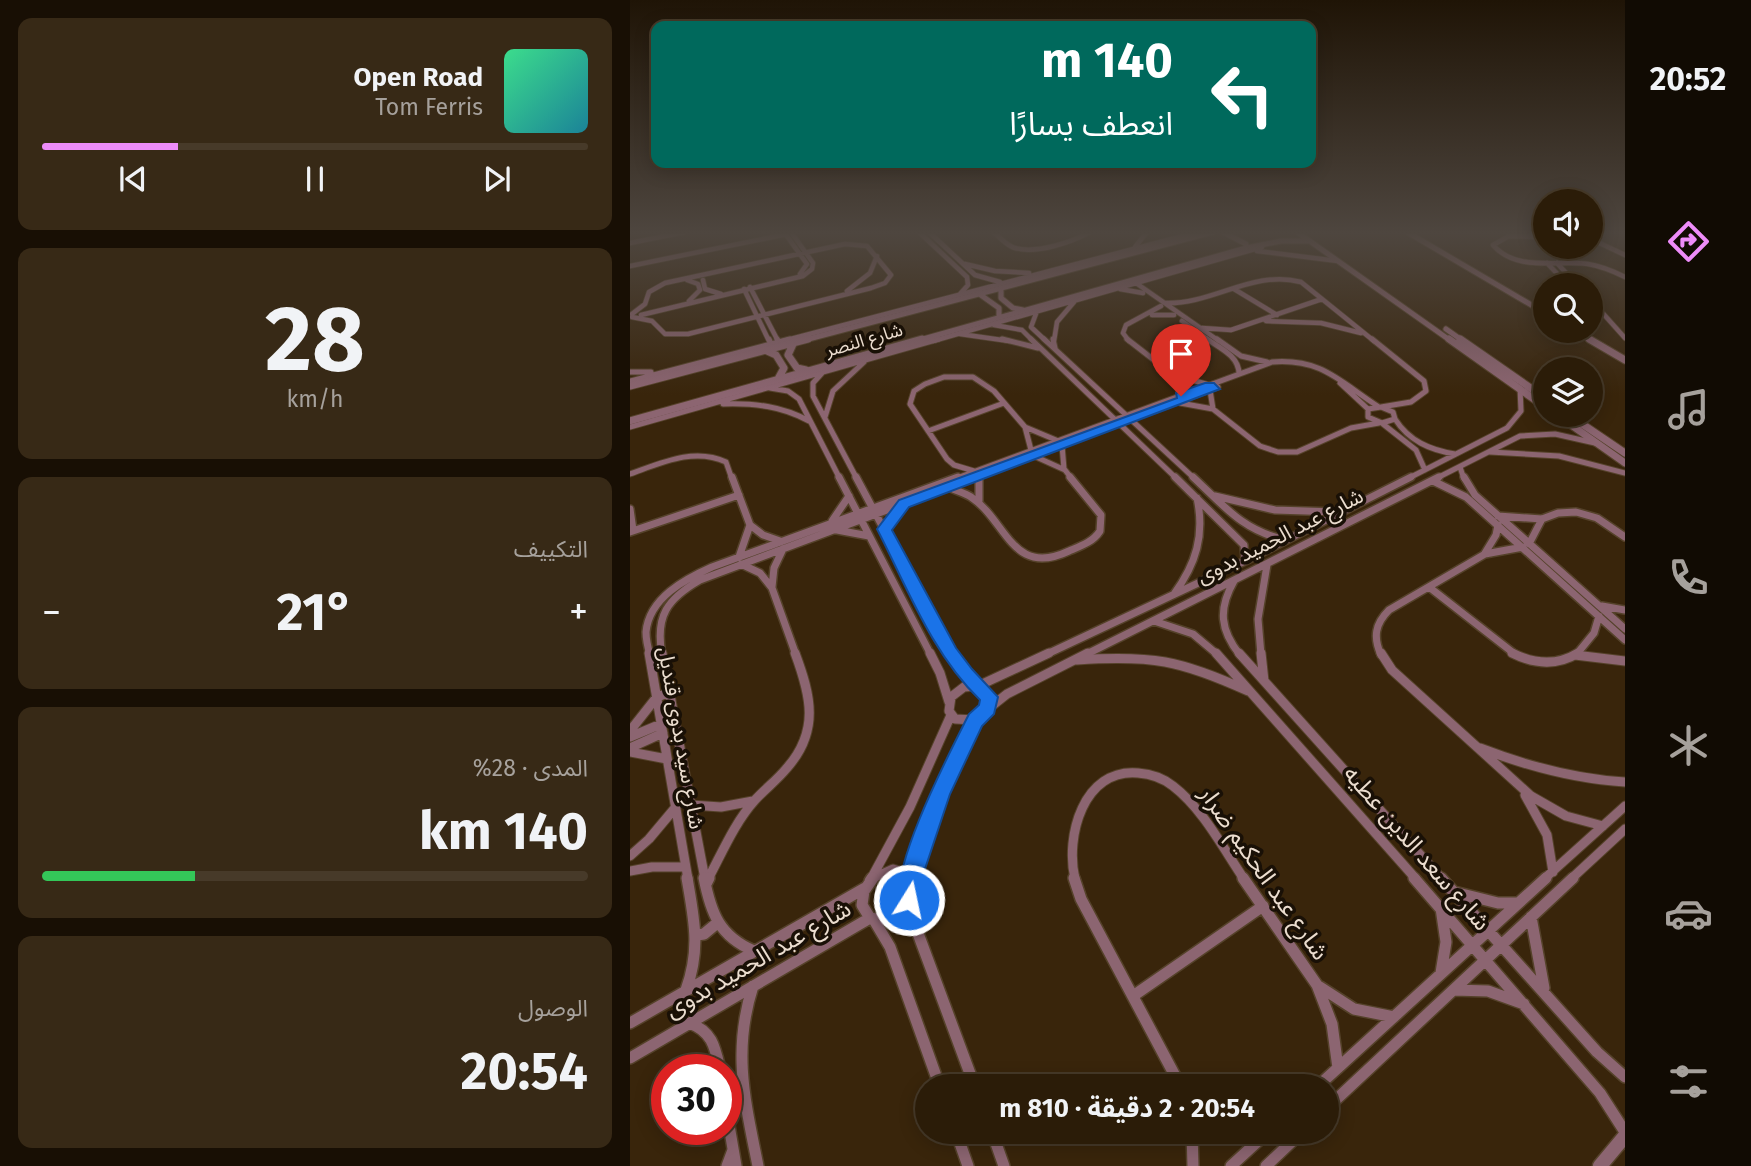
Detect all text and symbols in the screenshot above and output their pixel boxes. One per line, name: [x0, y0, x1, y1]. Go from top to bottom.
text: 140 m: [1041, 31, 1173, 90]
icon: left: [1197, 49, 1288, 140]
text: 20:52: [1650, 60, 1726, 98]
text: Open Road: [354, 62, 483, 93]
text: Tom Ferris: [375, 93, 483, 121]
text: انعطف يسارًا: [1009, 105, 1173, 143]
icon: previous: [114, 160, 152, 198]
icon: pause: [296, 160, 334, 198]
icon: next: [478, 160, 516, 198]
map controls: [1533, 189, 1603, 427]
button: sound: [1533, 189, 1603, 259]
icon: directions: [1664, 217, 1713, 266]
button: search: [1533, 273, 1603, 343]
text: 28: [265, 285, 365, 394]
street label: شارع النصر: [822, 319, 906, 365]
pin: [1151, 324, 1211, 396]
icon: arrive: [1162, 335, 1200, 373]
button: layers: [1533, 357, 1603, 427]
text: km/h: [287, 385, 343, 413]
icon: music: [1664, 385, 1713, 434]
street label: شارع عبد الحميد بدوى: [1192, 483, 1369, 591]
text: التكييف: [514, 535, 588, 563]
icon: phone: [1664, 553, 1713, 602]
text: 21°: [277, 581, 354, 644]
text: −: [42, 589, 61, 635]
text: +: [569, 589, 588, 635]
street label: شارع سيد بدوى قنديل: [650, 645, 710, 832]
icon: climate: [1664, 721, 1713, 770]
text: المدى · 28%: [473, 754, 588, 782]
street label: شارع سعد الدين عطيه: [1336, 760, 1496, 938]
street label: شارع عبد الحكيم ضرار: [1190, 780, 1335, 967]
text: 140 km: [419, 800, 588, 863]
position arrow: [872, 863, 946, 937]
icon: car: [1664, 889, 1713, 938]
street label: شارع عبد الحميد بدوى: [660, 894, 857, 1026]
text: الوصول: [518, 994, 588, 1022]
text: 20:54: [461, 1040, 588, 1103]
speed limit sign: 30: [651, 1054, 742, 1145]
icon: filters: [1664, 1057, 1713, 1106]
text: 20:54 · 2 دقيقة · 810 m: [999, 1093, 1255, 1124]

